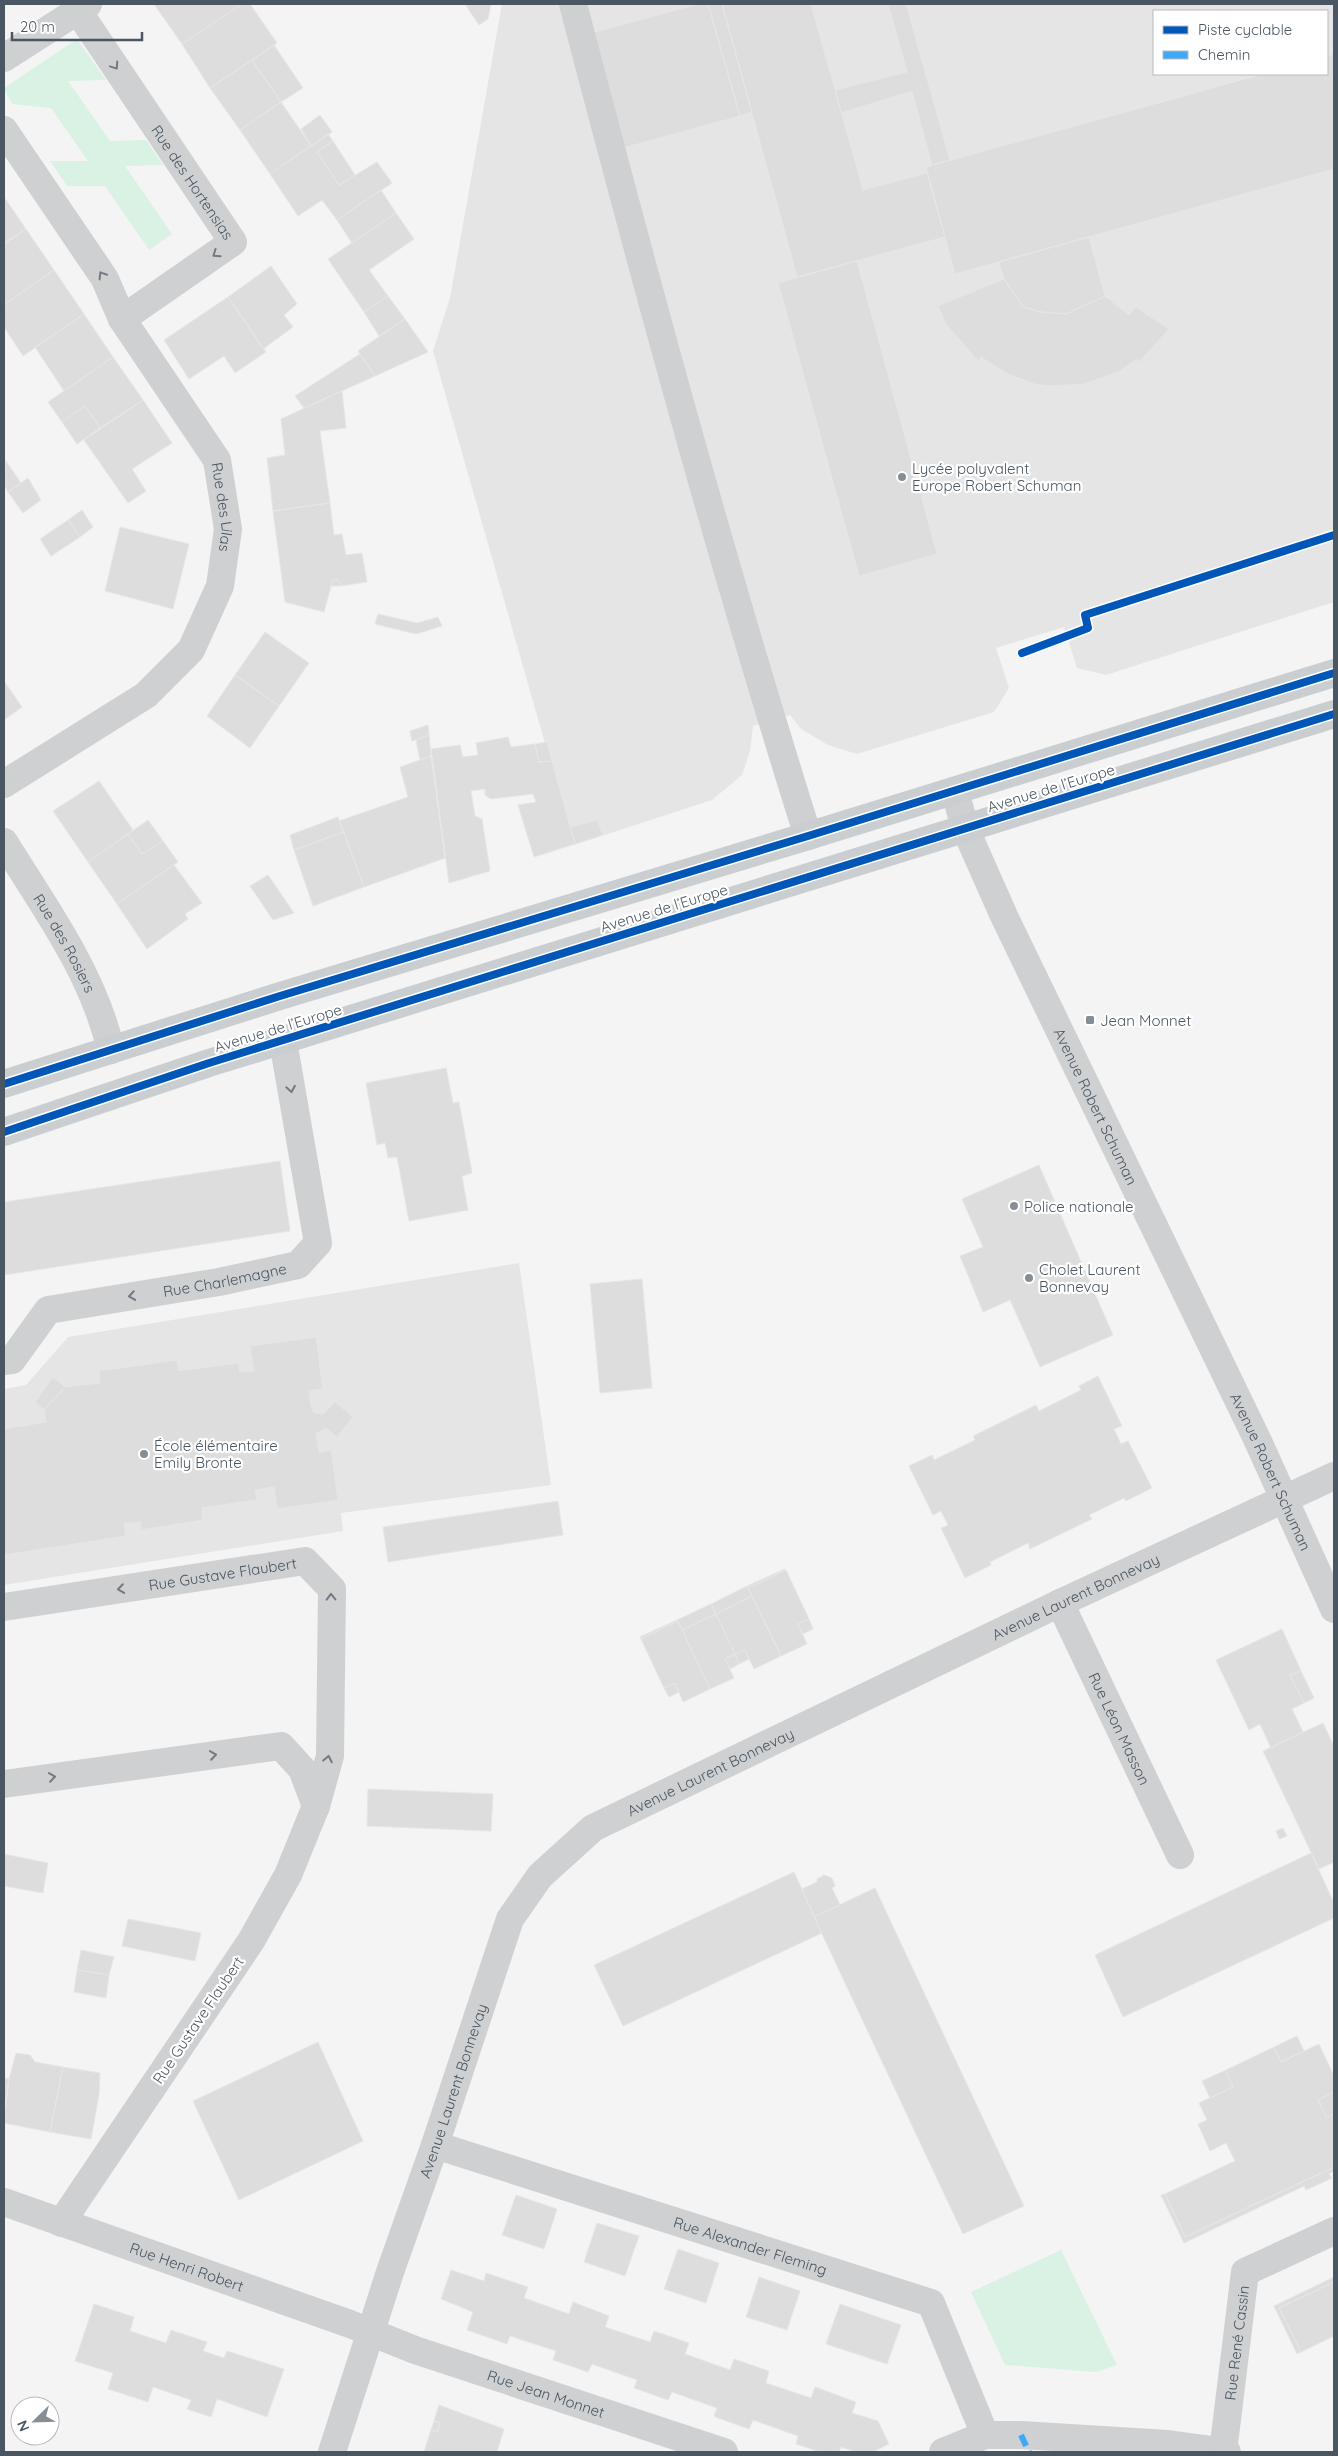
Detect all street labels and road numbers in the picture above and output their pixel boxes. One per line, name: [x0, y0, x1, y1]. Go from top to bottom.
street label: Rue des Hortensias: [148, 121, 238, 243]
street label: Rue des Lilas: [208, 461, 237, 553]
street label: Avenue de l’Europe: [985, 760, 1117, 816]
street label: Avenue de l’Europe: [598, 880, 730, 936]
street label: Rue des Rosiers: [30, 890, 100, 995]
street label: Avenue de l’Europe: [212, 1000, 344, 1056]
street label: Avenue Robert Schuman: [1050, 1025, 1142, 1188]
street label: Rue Charlemagne: [162, 1258, 288, 1301]
street label: Avenue Robert Schuman: [1226, 1389, 1316, 1553]
street label: Avenue Laurent Bonnevay: [989, 1549, 1162, 1644]
street label: Rue Gustave Flaubert: [147, 1553, 298, 1594]
street label: Rue Léon Masson: [1085, 1669, 1155, 1788]
street label: Avenue Laurent Bonnevay: [624, 1723, 797, 1820]
street label: Rue Gustave Flaubert: [148, 1953, 248, 2087]
street label: Avenue Laurent Bonnevay: [415, 2001, 491, 2180]
street label: Rue Alexander Fleming: [671, 2212, 830, 2279]
street label: Rue Henri Robert: [127, 2238, 247, 2295]
street label: Rue René Cassin: [1220, 2284, 1253, 2401]
street label: Rue Jean Monnet: [485, 2365, 607, 2422]

